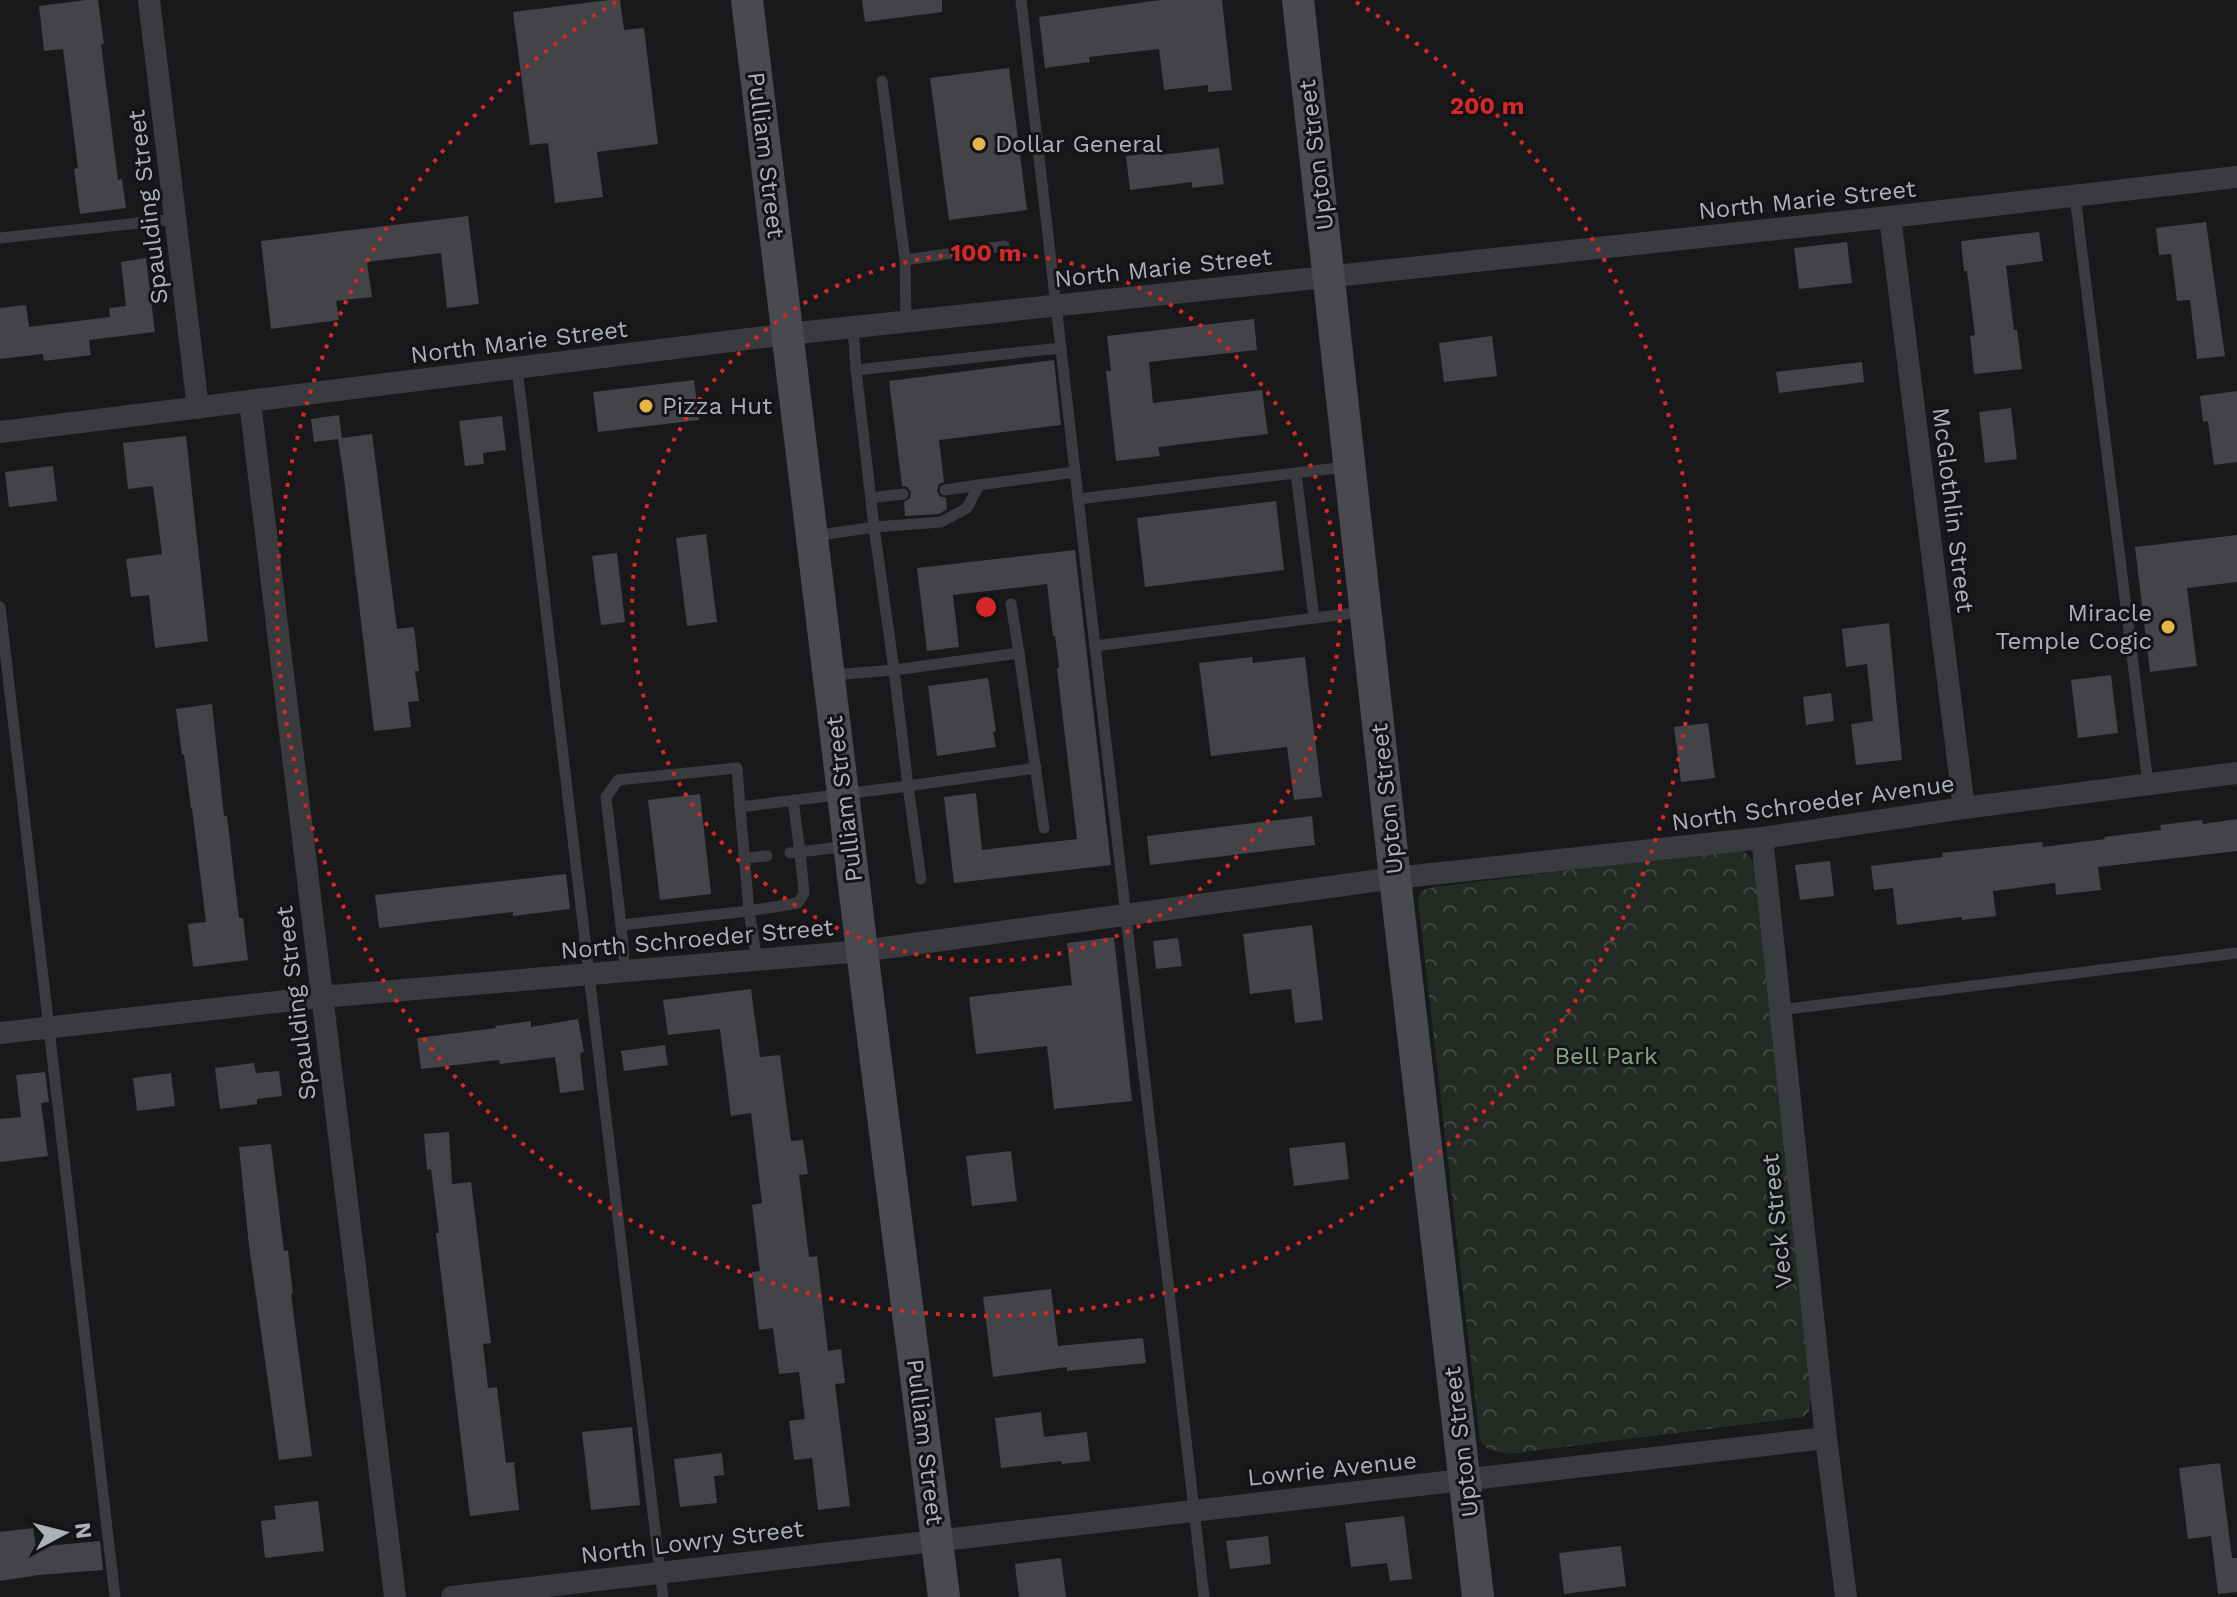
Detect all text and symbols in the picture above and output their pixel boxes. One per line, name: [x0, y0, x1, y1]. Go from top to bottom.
street label: Pulliam Street: [742, 70, 790, 240]
street label: Upton Street: [1293, 78, 1339, 232]
text: 200 m: [1450, 92, 1524, 120]
street label: Spaulding Street: [122, 108, 174, 306]
place label: Dollar General: [995, 130, 1163, 158]
marker: Dollar General: [970, 135, 988, 153]
street label: North Marie Street: [1697, 175, 1917, 225]
text: 100 m: [951, 239, 1021, 267]
street label: North Marie Street: [1053, 243, 1273, 293]
street label: North Marie Street: [409, 315, 629, 369]
place label: Pizza Hut: [662, 392, 772, 420]
marker: Pizza Hut: [637, 397, 655, 415]
street label: McGlothlin Street: [1927, 406, 1979, 614]
centre of rings: [972, 593, 1000, 621]
place label: Miracle Temple Cogic: [1996, 599, 2152, 655]
marker: Miracle Temple Cogic: [2159, 618, 2177, 636]
street label: Pulliam Street: [820, 714, 868, 884]
street label: Upton Street: [1365, 722, 1409, 876]
street label: North Schroeder Avenue: [1670, 769, 1956, 837]
street label: Spaulding Street: [270, 904, 322, 1102]
street label: North Schroeder Street: [559, 913, 835, 965]
park label: Bell Park: [1554, 1042, 1658, 1070]
street label: Veck Street: [1756, 1152, 1798, 1290]
street label: Pulliam Street: [901, 1357, 949, 1527]
street label: Upton Street: [1438, 1365, 1484, 1519]
street label: Lowrie Avenue: [1246, 1446, 1418, 1492]
north arrow: [24, 1493, 104, 1573]
street label: North Lowry Street: [579, 1514, 805, 1570]
text: N: [70, 1521, 97, 1540]

